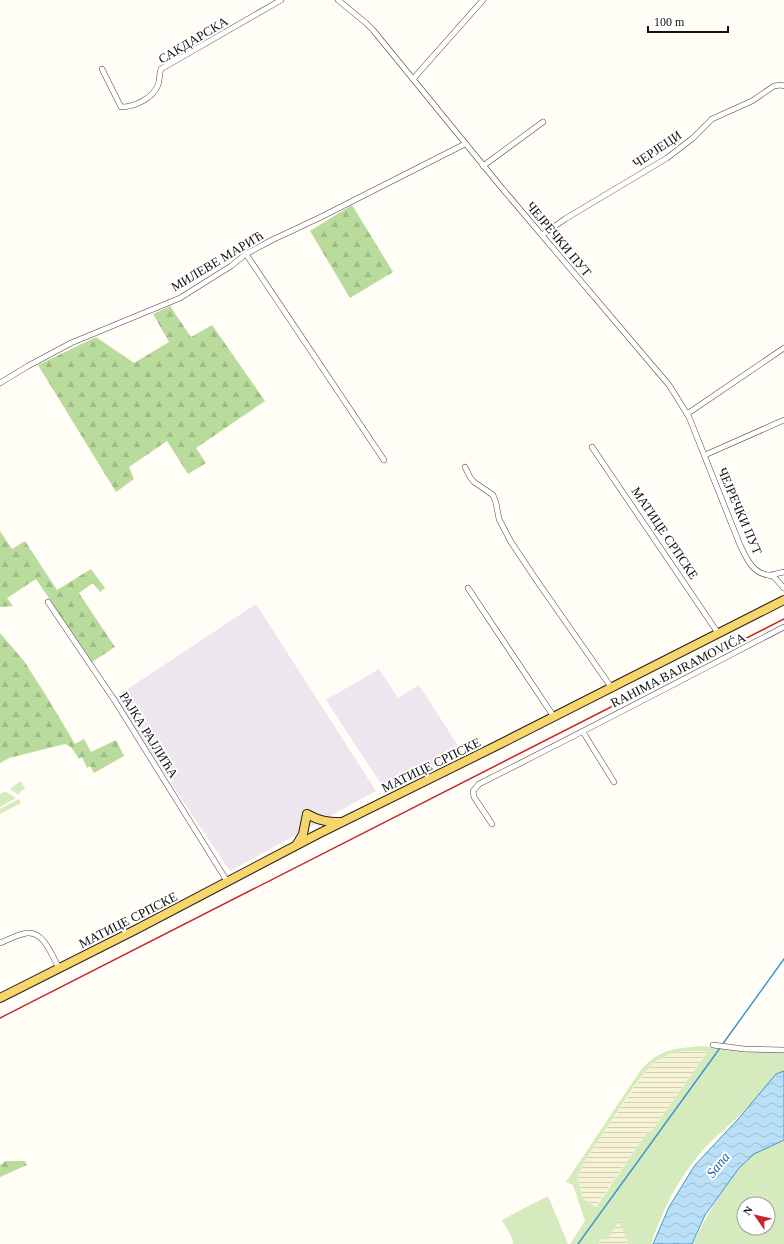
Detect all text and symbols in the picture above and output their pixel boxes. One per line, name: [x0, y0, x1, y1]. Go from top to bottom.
scale bar: [648, 8, 728, 34]
street label: САКДАРСКА: [156, 13, 231, 67]
text: 100 m: [654, 15, 685, 29]
street label: ЧЕРЈЕЦИ: [630, 127, 684, 171]
street label: ЧЕЈРЕЧКИ ПУТ: [523, 199, 595, 279]
street label: МИЛЕВЕ МAРИЋ: [168, 227, 266, 294]
street label: ЧЕЈРЕЧКИ ПУТ: [715, 465, 765, 557]
street label: МАТИЦЕ СРПСКЕ: [629, 484, 702, 582]
street label: RAHIMA BAJRAMOVIĆA: [608, 629, 748, 711]
street label: РАЈКА РАЈЛИЋА: [117, 689, 182, 781]
street label: МАТИЦЕ СРПСКЕ: [379, 735, 483, 795]
street label: МАТИЦЕ СРПСКЕ: [76, 889, 180, 951]
water label: Sana: [703, 1149, 733, 1181]
north arrow: [736, 1196, 776, 1236]
text: N: [741, 1204, 755, 1217]

